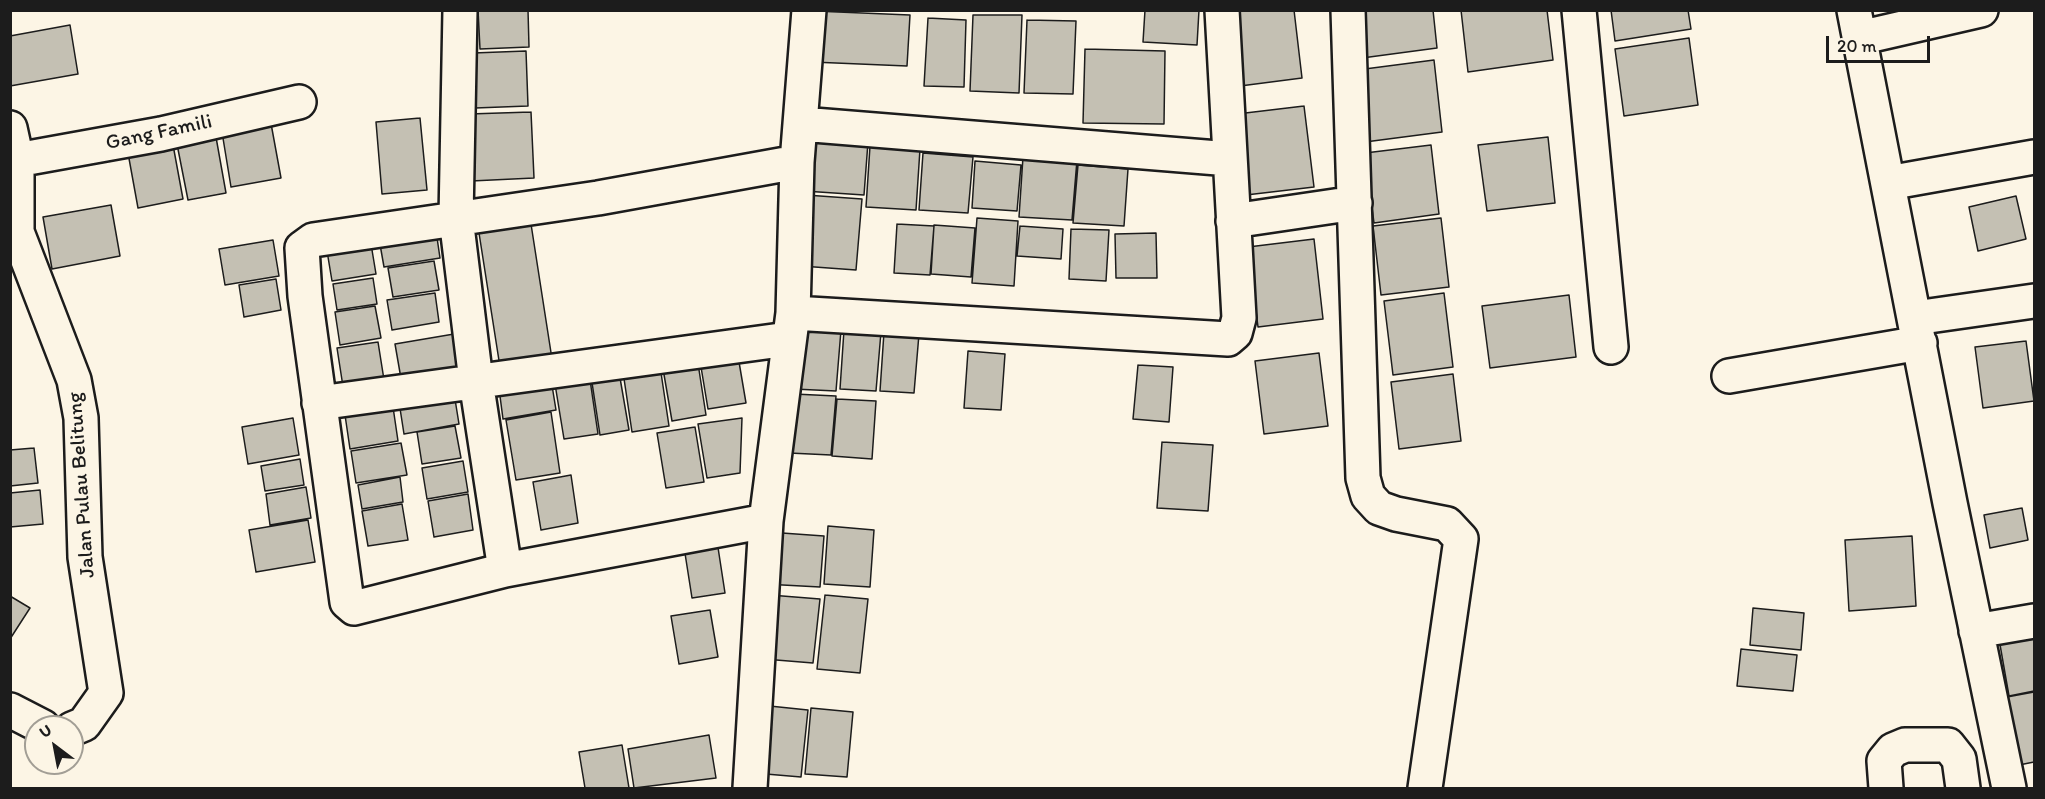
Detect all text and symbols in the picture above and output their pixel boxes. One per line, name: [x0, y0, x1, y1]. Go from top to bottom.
scale bar: [1829, 24, 1932, 62]
text: 20 m: [1837, 35, 1877, 57]
street label: Gang Famili: [104, 109, 214, 157]
street label: Jalan Pulau Belitung: [63, 391, 101, 579]
north arrow: [24, 715, 84, 775]
text: U: [36, 720, 55, 742]

